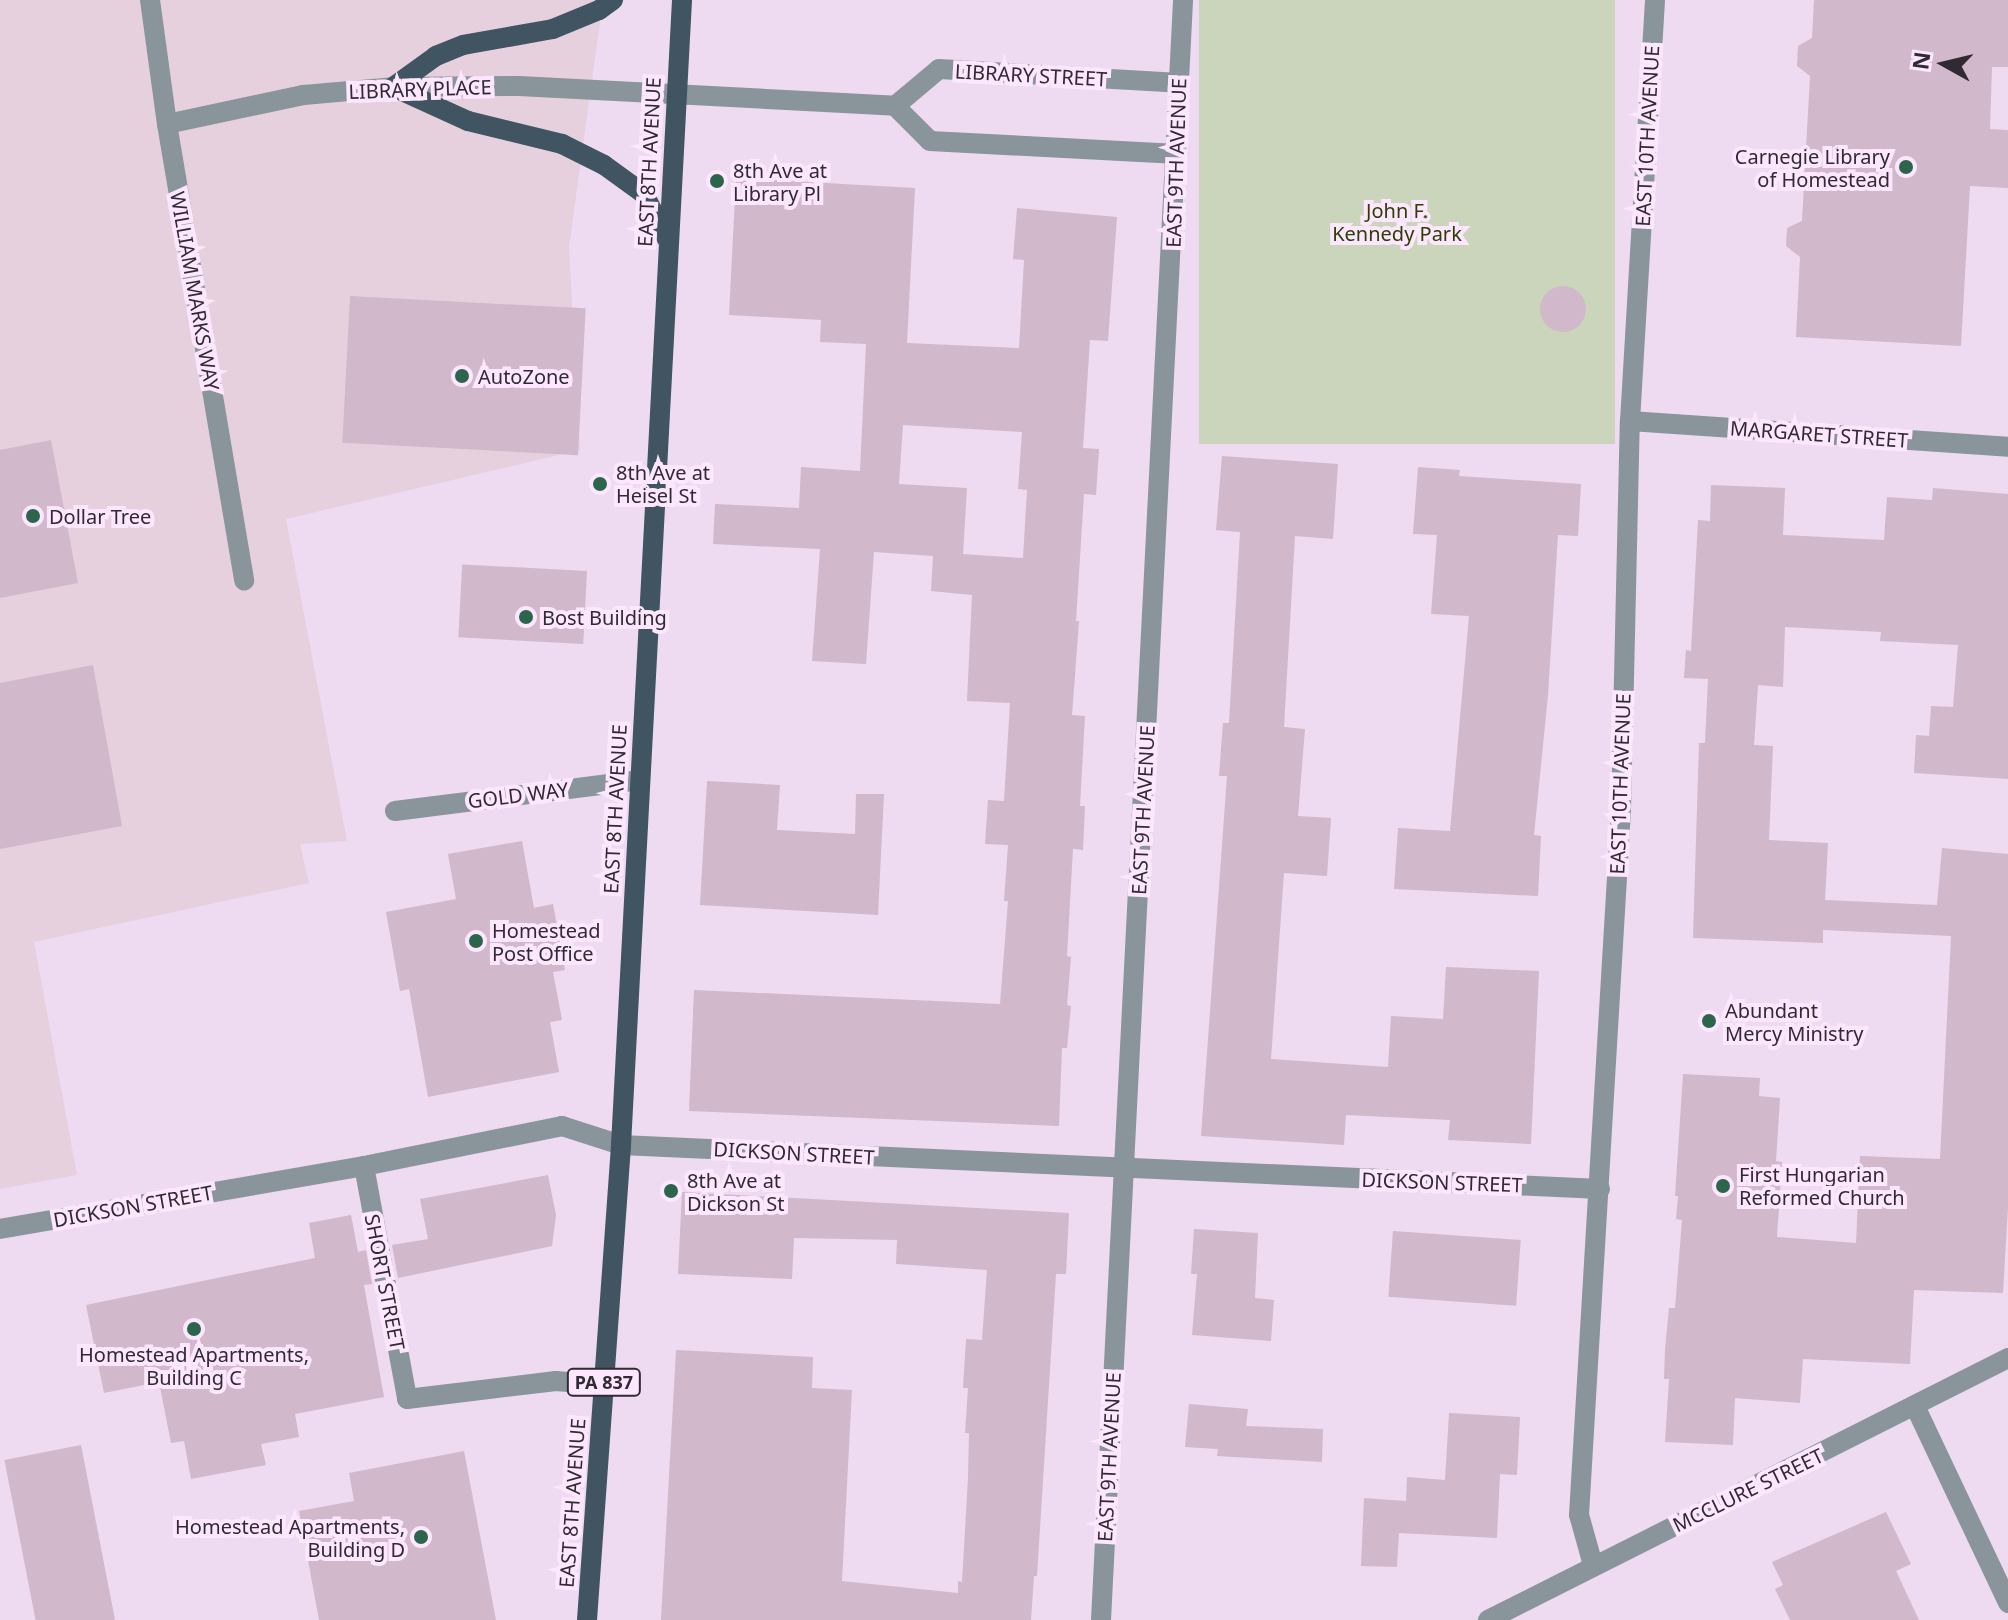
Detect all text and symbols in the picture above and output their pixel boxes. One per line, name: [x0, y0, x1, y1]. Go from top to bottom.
north arrow: [1904, 24, 1984, 104]
street label: EAST 10TH AVENUE: [1630, 45, 1664, 227]
text: N: [1904, 50, 1936, 72]
street label: LIBRARY STREET: [954, 59, 1108, 91]
street label: LIBRARY PLACE: [348, 75, 492, 103]
street label: EAST 8TH AVENUE: [633, 77, 665, 247]
street label: EAST 9TH AVENUE: [1161, 78, 1191, 248]
place label: Carnegie Library of Homestead: [1735, 144, 1890, 191]
place label: 8th Ave at Library Pl: [733, 158, 827, 205]
marker: Carnegie Library of Homestead: [1897, 158, 1915, 176]
marker: 8th Ave at Library Pl: [708, 172, 726, 190]
street label: WILLIAM MARKS WAY: [166, 190, 224, 392]
park label: John F. Kennedy Park: [1332, 199, 1462, 246]
place label: AutoZone: [478, 364, 570, 388]
marker: AutoZone: [453, 367, 471, 385]
street label: MARGARET STREET: [1729, 416, 1909, 452]
place label: 8th Ave at Heisel St: [616, 460, 710, 507]
marker: 8th Ave at Heisel St: [591, 475, 609, 493]
place label: Dollar Tree: [49, 504, 151, 528]
marker: Dollar Tree: [24, 507, 42, 525]
place label: Bost Building: [542, 605, 667, 629]
marker: Bost Building: [517, 608, 535, 626]
street label: EAST 10TH AVENUE: [1605, 693, 1635, 875]
street label: EAST 8TH AVENUE: [599, 724, 631, 894]
street label: EAST 9TH AVENUE: [1127, 725, 1159, 895]
street label: GOLD WAY: [466, 777, 570, 813]
place label: Homestead Post Office: [492, 918, 600, 965]
marker: Homestead Post Office: [467, 932, 485, 950]
place label: Abundant Mercy Ministry: [1725, 998, 1863, 1045]
marker: Abundant Mercy Ministry: [1700, 1012, 1718, 1030]
street label: DICKSON STREET: [713, 1137, 875, 1169]
place label: First Hungarian Reformed Church: [1739, 1162, 1905, 1209]
street label: DICKSON STREET: [1361, 1167, 1523, 1197]
place label: 8th Ave at Dickson St: [687, 1168, 784, 1215]
marker: First Hungarian Reformed Church: [1714, 1177, 1732, 1195]
street label: DICKSON STREET: [51, 1180, 215, 1232]
marker: 8th Ave at Dickson St: [662, 1182, 680, 1200]
street label: SHORT STREET: [360, 1212, 410, 1352]
marker: Homestead Apartments, Building C: [185, 1320, 203, 1338]
place label: Homestead Apartments, Building C: [79, 1342, 309, 1389]
road number: PA 837: [566, 1368, 642, 1396]
street label: EAST 9TH AVENUE: [1093, 1372, 1125, 1542]
street label: EAST 8TH AVENUE: [554, 1417, 590, 1589]
street label: MCCLURE STREET: [1669, 1443, 1827, 1537]
place label: Homestead Apartments, Building D: [175, 1514, 405, 1561]
marker: Homestead Apartments, Building D: [412, 1528, 430, 1546]

